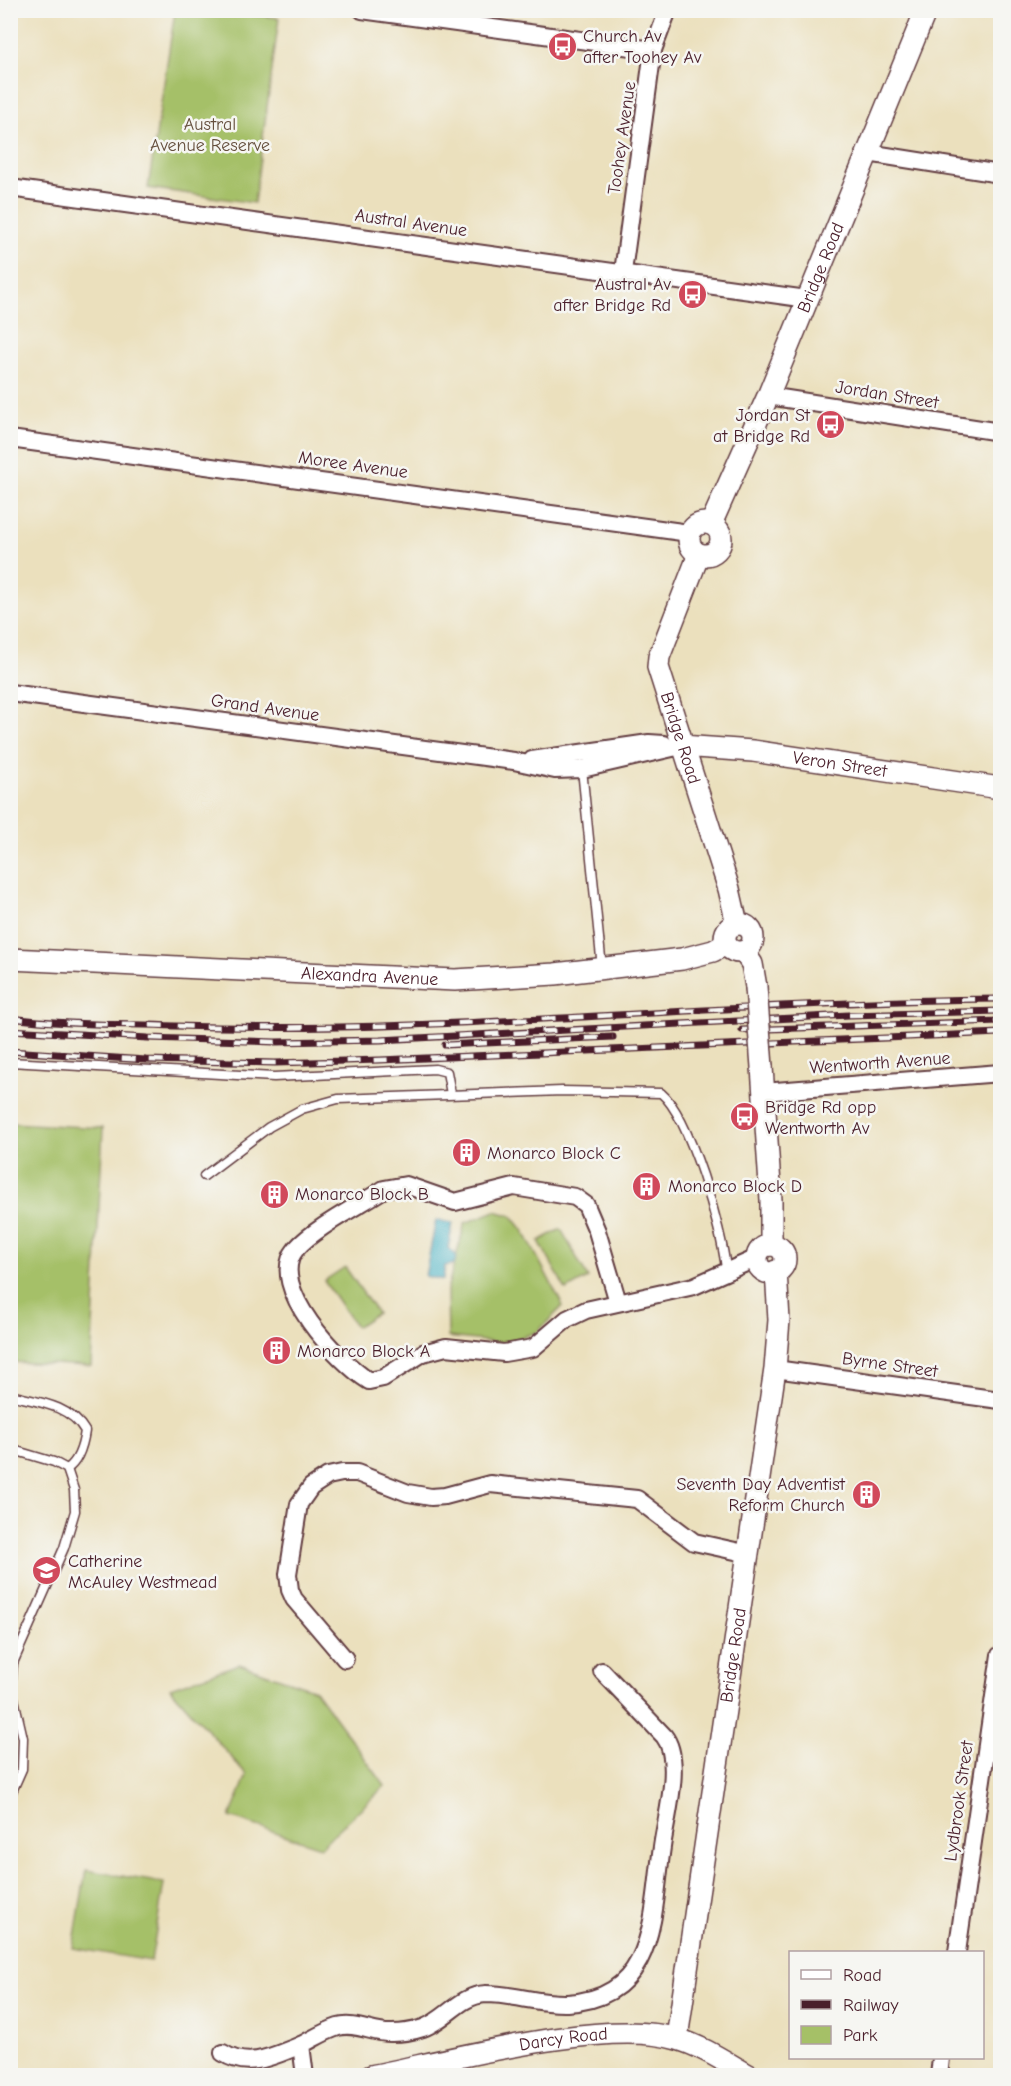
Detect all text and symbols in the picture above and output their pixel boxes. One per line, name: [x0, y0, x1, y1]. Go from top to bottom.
place label: Church Av after Toohey Av: [583, 26, 702, 68]
bus stop icon: Church Av after Toohey Av: [546, 30, 578, 62]
street label: Toohey Avenue: [604, 80, 640, 196]
park label: Austral Avenue Reserve: [150, 114, 270, 156]
street label: Austral Avenue: [354, 205, 468, 241]
street label: Bridge Road: [793, 219, 848, 316]
place label: Austral Av after Bridge Rd: [553, 274, 671, 316]
bus stop icon: Austral Av after Bridge Rd: [676, 278, 708, 310]
street label: Jordan Street: [834, 376, 941, 414]
place label: Jordan St at Bridge Rd: [713, 405, 811, 447]
bus stop icon: Jordan St at Bridge Rd: [815, 409, 847, 441]
street label: Moree Avenue: [297, 447, 409, 483]
street label: Bridge Road: [656, 689, 705, 787]
street label: Grand Avenue: [209, 690, 321, 726]
street label: Veron Street: [791, 747, 889, 782]
street label: Alexandra Avenue: [300, 962, 439, 990]
street label: Wentworth Avenue: [809, 1048, 951, 1078]
place label: Bridge Rd opp Wentworth Av: [765, 1097, 876, 1139]
bus stop icon: Bridge Rd opp Wentworth Av: [728, 1101, 760, 1133]
building icon: Monarco Block C: [450, 1137, 482, 1169]
place label: Monarco Block C: [487, 1143, 621, 1164]
building icon: Monarco Block D: [631, 1170, 663, 1202]
place label: Monarco Block D: [668, 1176, 802, 1197]
building icon: Monarco Block B: [258, 1178, 290, 1210]
place label: Monarco Block B: [295, 1184, 429, 1205]
building icon: Monarco Block A: [260, 1335, 292, 1367]
place label: Monarco Block A: [297, 1341, 430, 1362]
street label: Byrne Street: [841, 1348, 940, 1382]
place label: Seventh Day Adventist Reform Church: [676, 1474, 846, 1516]
building icon: Seventh Day Adventist Reform Church: [850, 1478, 882, 1510]
place label: Catherine McAuley Westmead: [68, 1551, 217, 1593]
school or university icon: Catherine McAuley Westmead: [31, 1555, 63, 1587]
street label: Bridge Road: [716, 1606, 750, 1704]
street label: Lydbrook Street: [940, 1738, 978, 1863]
legend: [789, 1951, 984, 2059]
text: Road: [843, 1965, 882, 1986]
text: Railway: [843, 1995, 900, 2016]
street label: Darcy Road: [517, 2023, 608, 2055]
text: Park: [843, 2025, 878, 2046]

